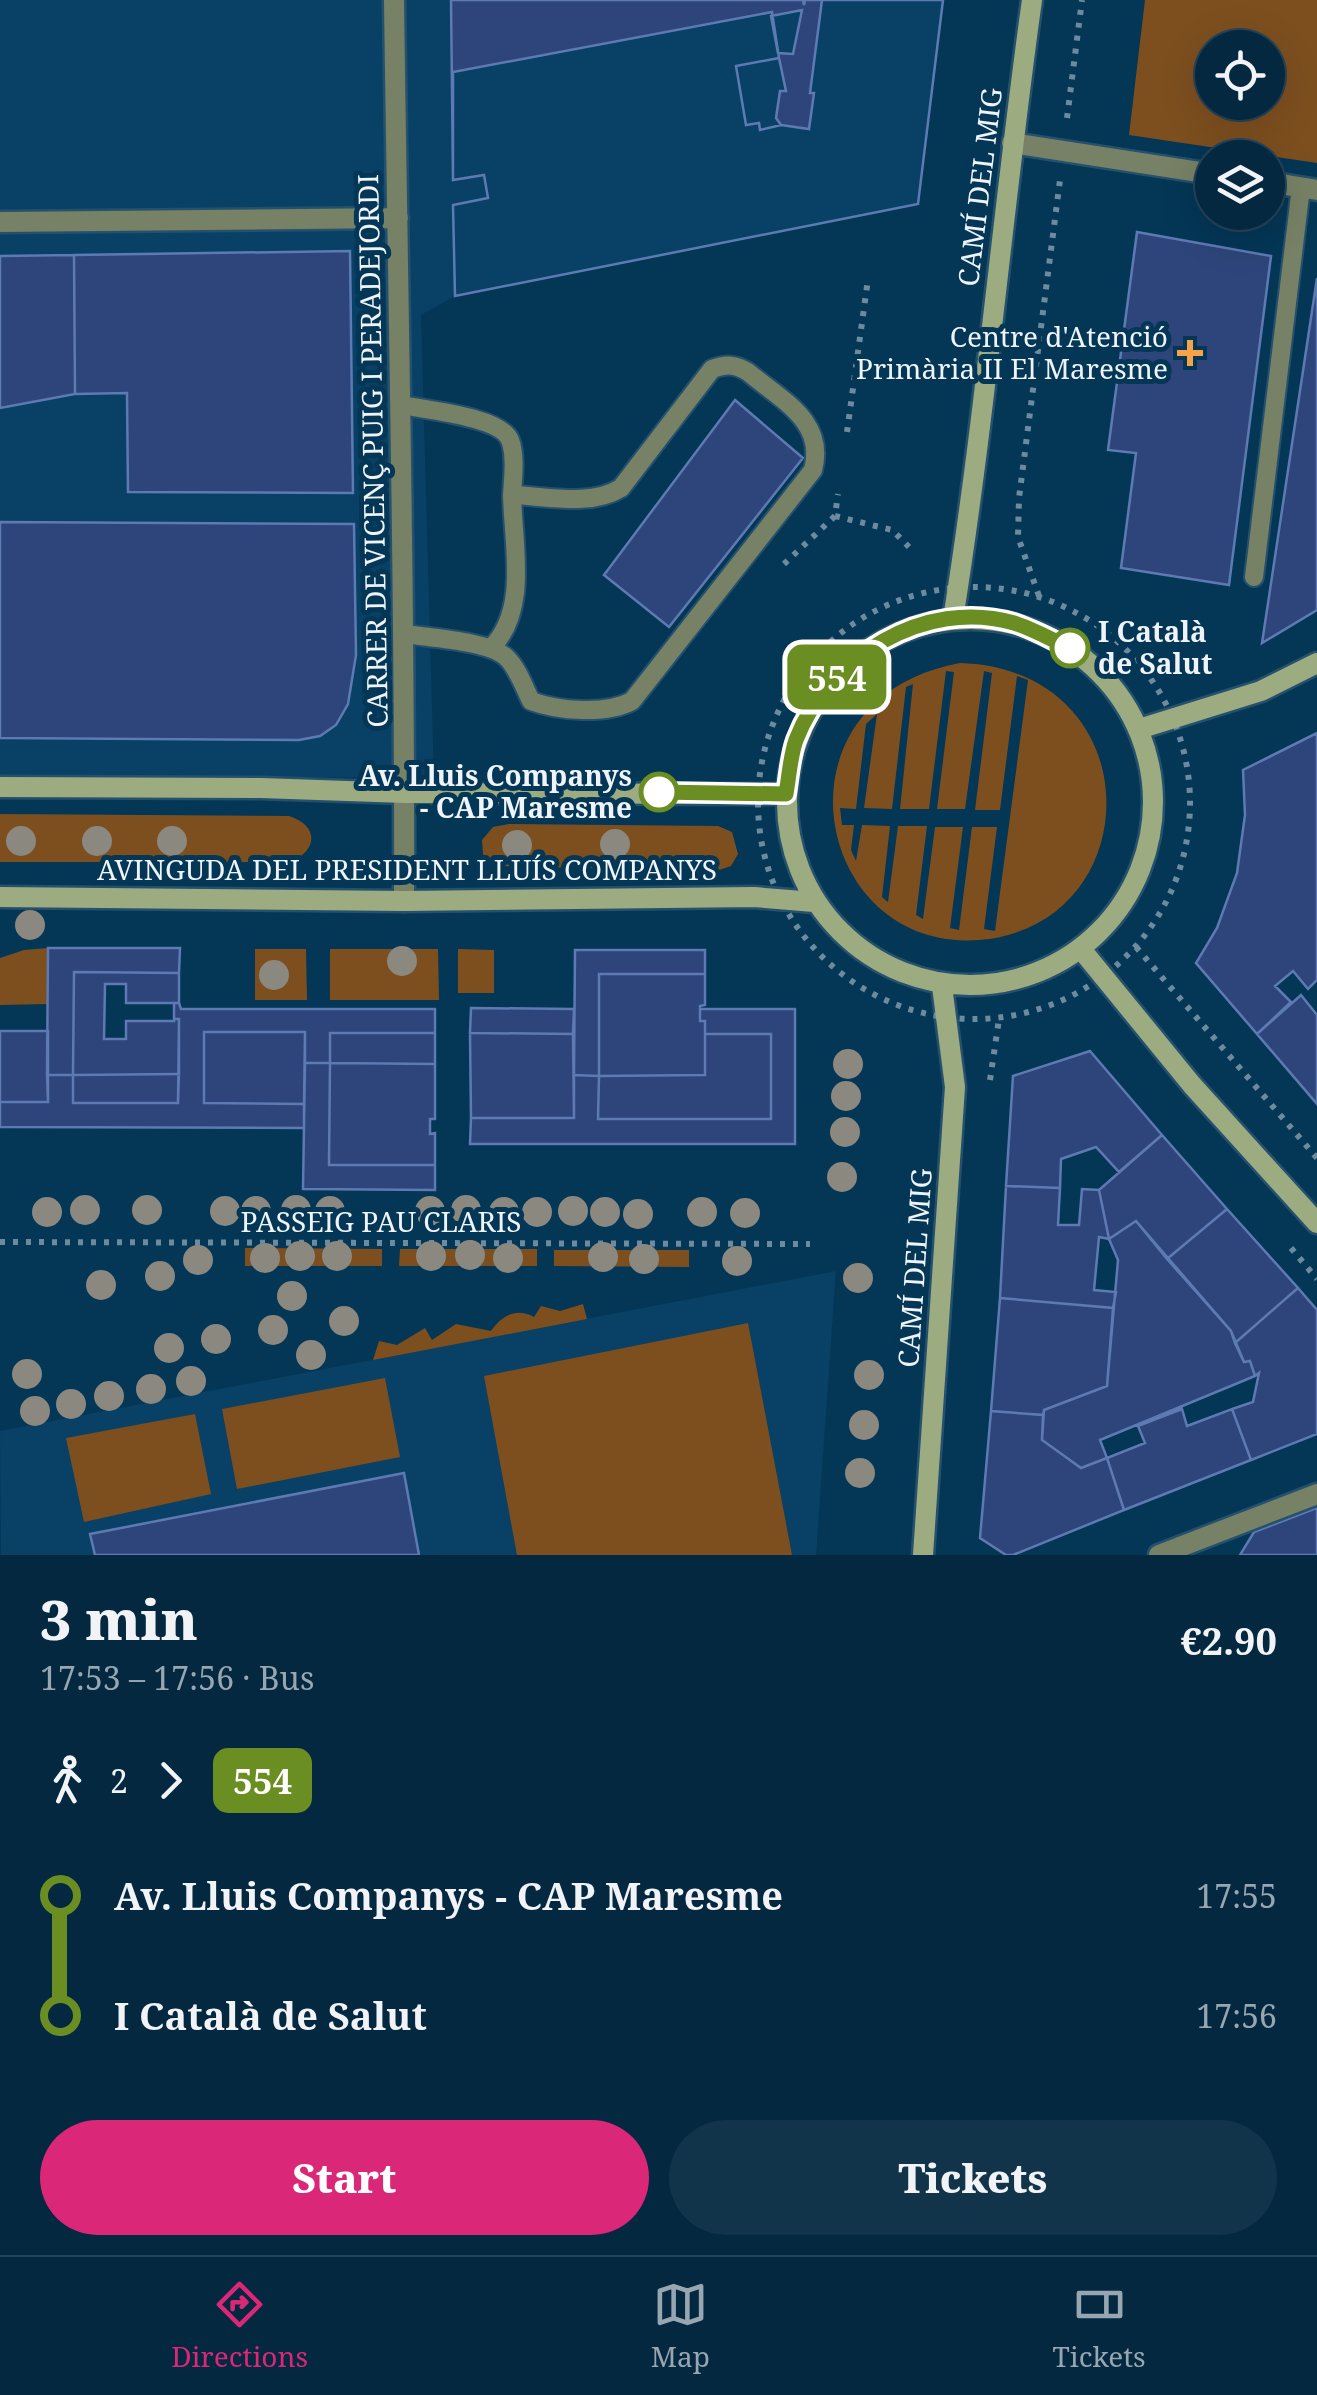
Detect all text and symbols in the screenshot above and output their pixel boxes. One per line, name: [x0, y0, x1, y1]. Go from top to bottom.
map controls: [1195, 30, 1285, 230]
button: locate: [1195, 30, 1285, 120]
street label: CAMÍ DEL MIG: [948, 85, 1010, 288]
button: layers: [1195, 140, 1285, 230]
street label: CARRER DE VICENÇ PUIG I PERADEJORDI: [348, 174, 396, 728]
place label: Centre d'Atenció Primària II El Maresme: [856, 317, 1168, 387]
marker: Centre d'Atenció Primària II El Maresme: [1177, 340, 1203, 366]
place label: I Català de Salut: [1098, 612, 1212, 682]
marker: I Català de Salut: [1051, 629, 1089, 667]
line badge: 554: [780, 644, 894, 710]
text: 554: [807, 654, 867, 701]
place label: Av. Lluis Companys - CAP Maresme: [358, 756, 632, 826]
marker: Av. Lluis Companys - CAP Maresme: [640, 773, 678, 811]
street label: AVINGUDA DEL PRESIDENT LLUÍS COMPANYS: [97, 850, 717, 888]
street label: CAMÍ DEL MIG: [888, 1167, 940, 1369]
street label: PASSEIG PAU CLARIS: [240, 1202, 522, 1240]
text: 3 min: [40, 1581, 198, 1656]
text: €2.90: [1180, 1614, 1277, 1666]
text: 17:53 – 17:56 · Bus: [40, 1656, 314, 1699]
icon: walk: [40, 1753, 95, 1808]
icon: forward: [143, 1753, 198, 1808]
text: 554: [233, 1757, 292, 1804]
text: 2: [110, 1759, 128, 1802]
text: Av. Lluis Companys - CAP Maresme: [114, 1869, 783, 1921]
text: 17:55: [1196, 1874, 1277, 1917]
text: I Català de Salut: [114, 1989, 427, 2041]
text: 17:56: [1196, 1994, 1277, 2037]
button: Start: [40, 2120, 649, 2235]
button: Tickets: [669, 2120, 1277, 2235]
tab: Directions: [171, 2277, 308, 2375]
tab: Map: [651, 2277, 710, 2375]
tab: Tickets: [1053, 2277, 1146, 2375]

